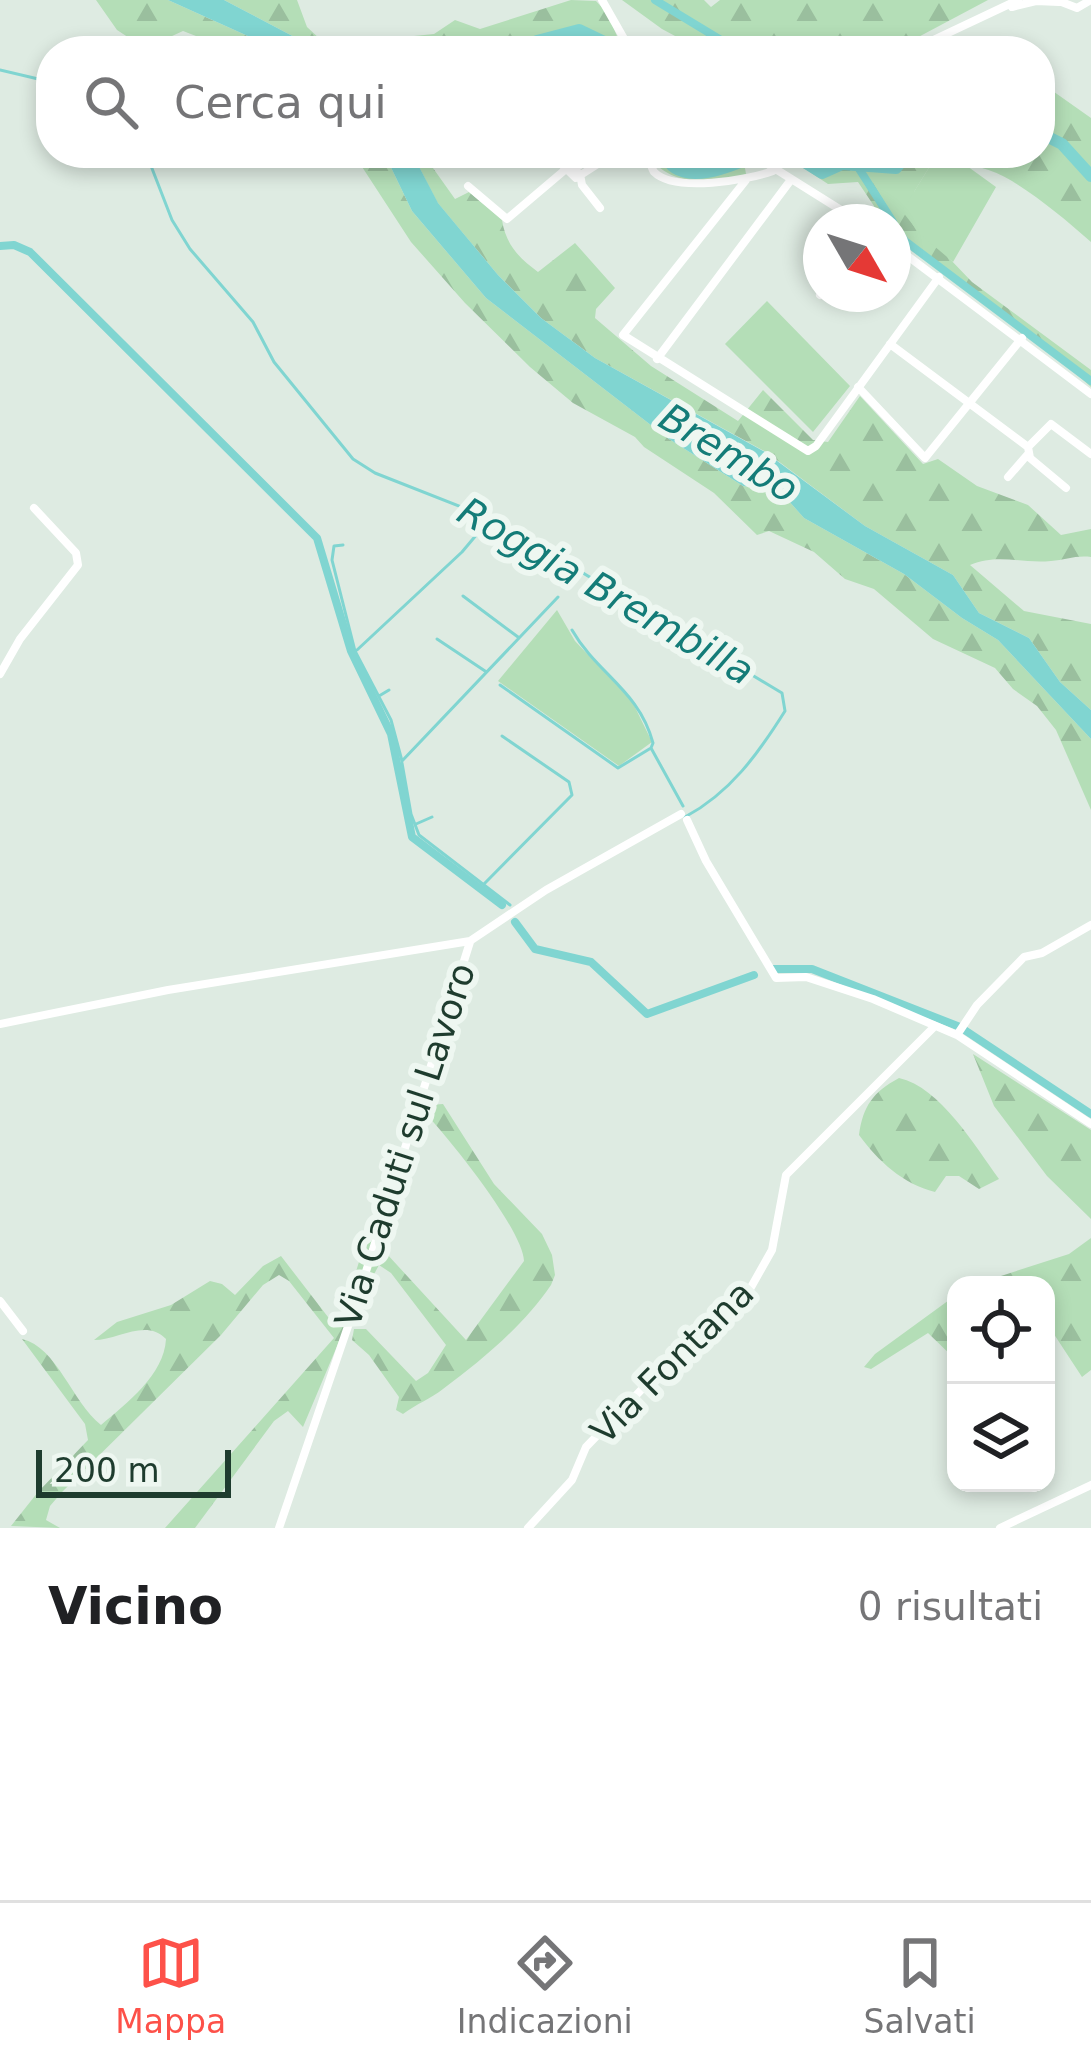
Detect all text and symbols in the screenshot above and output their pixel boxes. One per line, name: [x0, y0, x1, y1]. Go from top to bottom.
search box: [36, 36, 1055, 168]
icon: search: [78, 69, 144, 135]
text: Cerca qui: [174, 76, 387, 129]
north arrow: [803, 204, 911, 312]
water label: Brembo: [652, 394, 806, 512]
water label: Roggia Brembilla: [450, 488, 762, 694]
street label: Via Caduti sul Lavoro: [327, 958, 483, 1332]
street label: Via Fontana: [582, 1272, 762, 1452]
map controls: [947, 1276, 1055, 1492]
button: locate: [947, 1276, 1055, 1384]
button: layers: [947, 1384, 1055, 1492]
scale bar: [36, 1444, 231, 1497]
text: 200 m: [54, 1451, 160, 1490]
text: Vicino: [48, 1577, 223, 1636]
text: 0 risultati: [858, 1584, 1043, 1629]
tab: Mappa: [115, 1930, 226, 2041]
tab: Indicazioni: [457, 1930, 633, 2041]
tab: Salvati: [863, 1930, 976, 2041]

